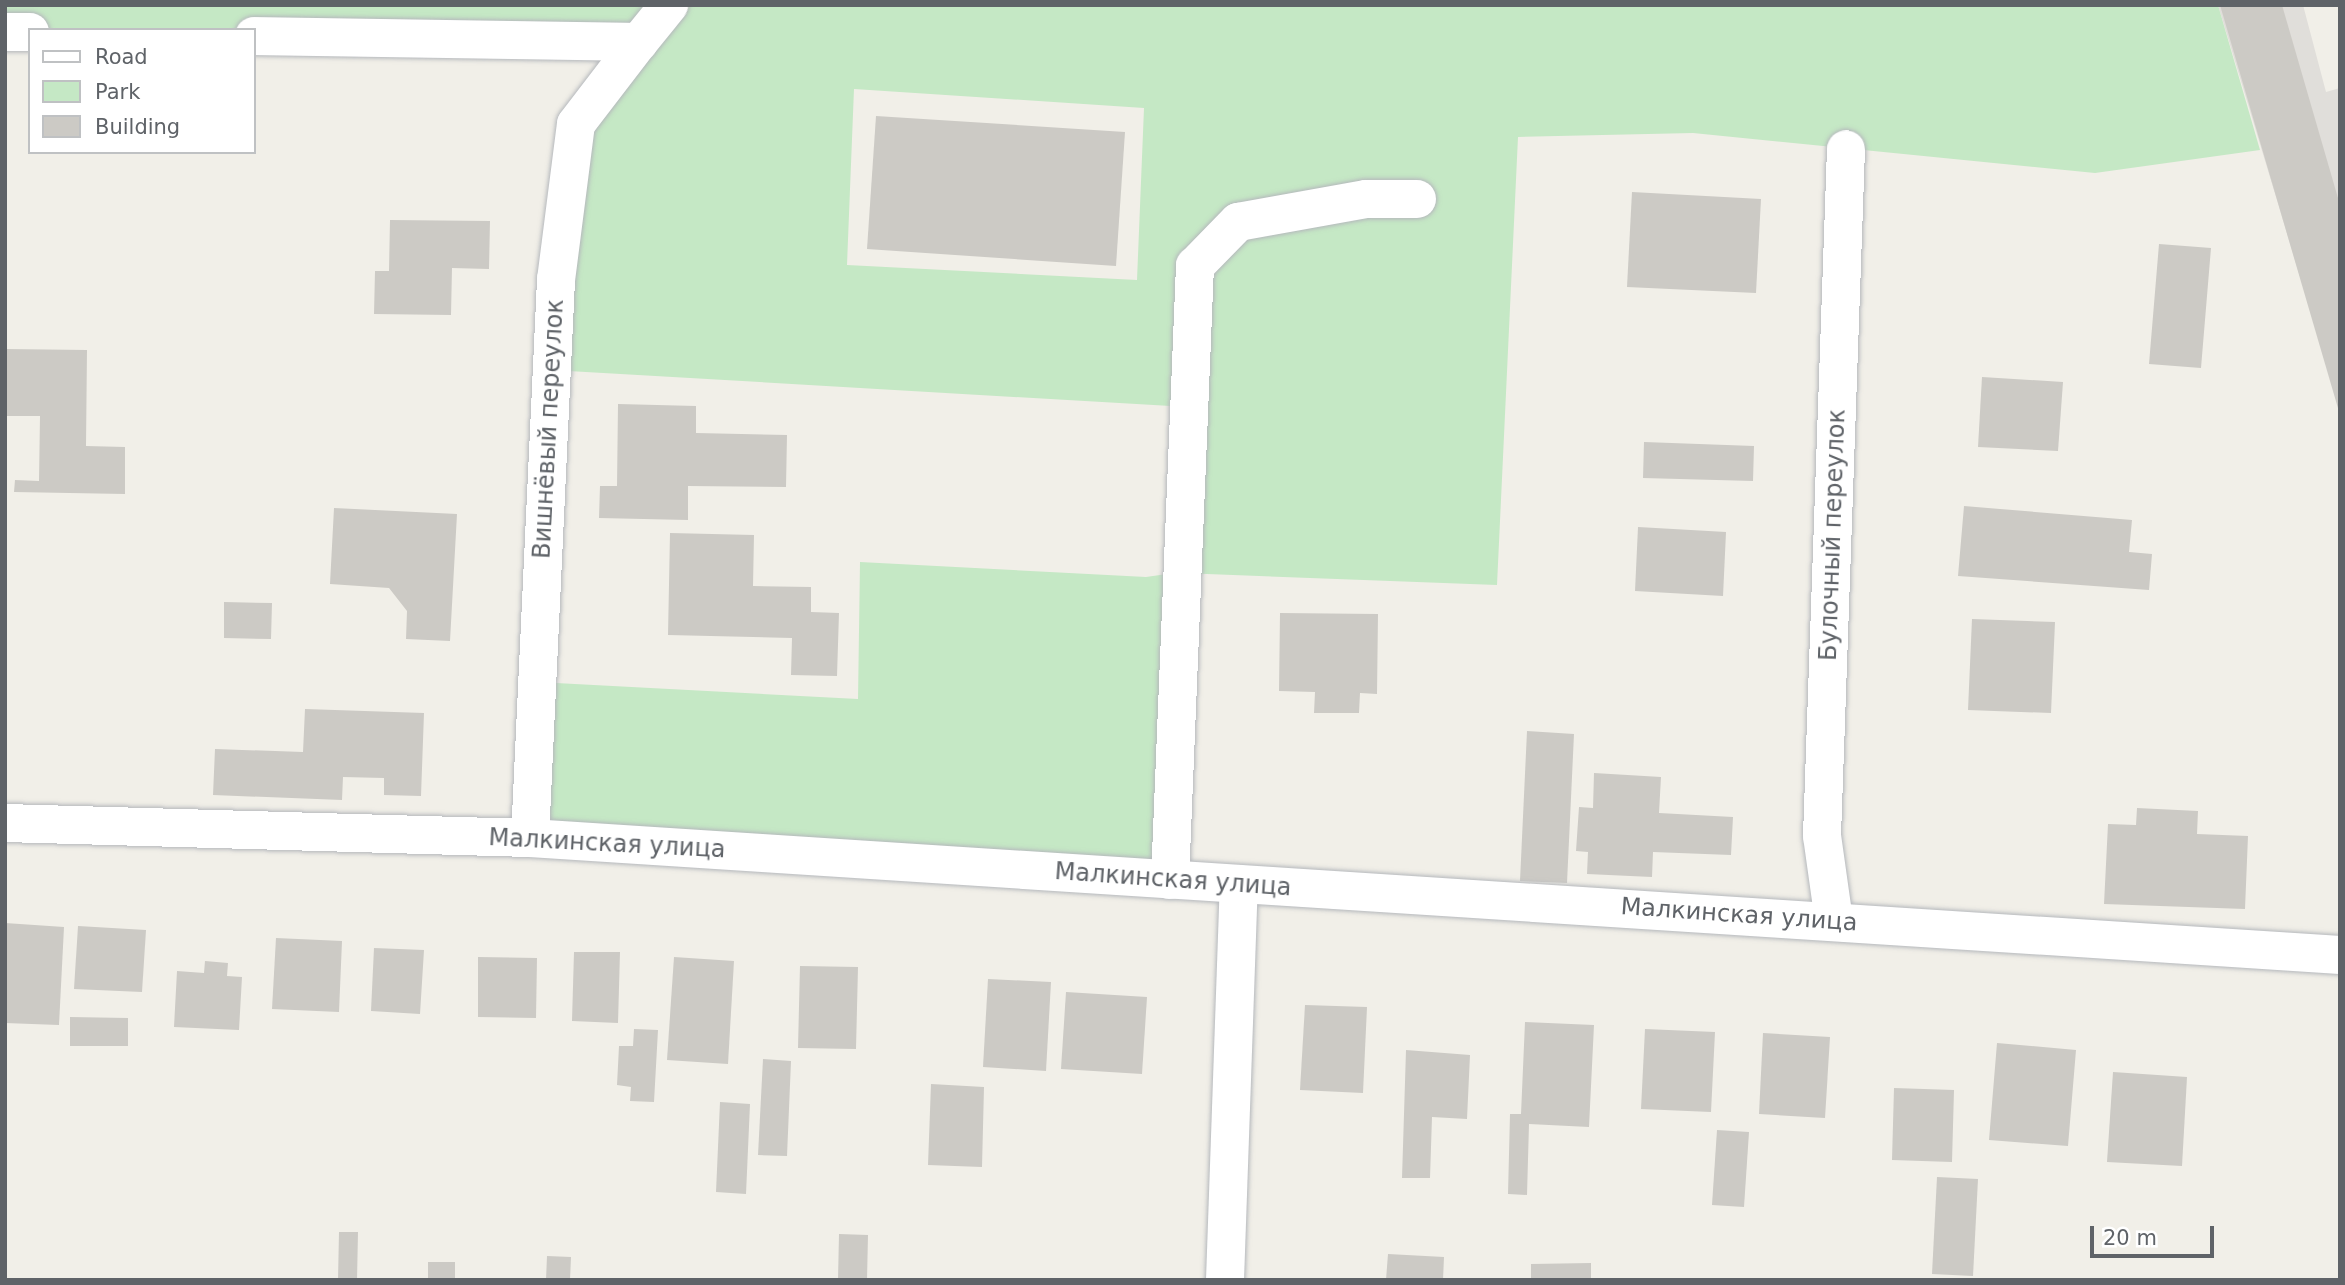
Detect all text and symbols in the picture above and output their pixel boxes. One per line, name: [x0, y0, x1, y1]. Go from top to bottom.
legend: [28, 28, 256, 154]
text: Road: [95, 45, 148, 69]
text: Park: [95, 80, 140, 104]
text: Building: [95, 115, 180, 139]
street label: Вишнёвый переулок: [528, 298, 570, 560]
street label: Булочный переулок: [1814, 409, 1852, 661]
street label: Малкинская улица: [488, 823, 726, 865]
street label: Малкинская улица: [1054, 857, 1292, 903]
street label: Малкинская улица: [1620, 892, 1858, 938]
scale bar: [2093, 1212, 2217, 1256]
text: 20 m: [2103, 1226, 2157, 1250]

